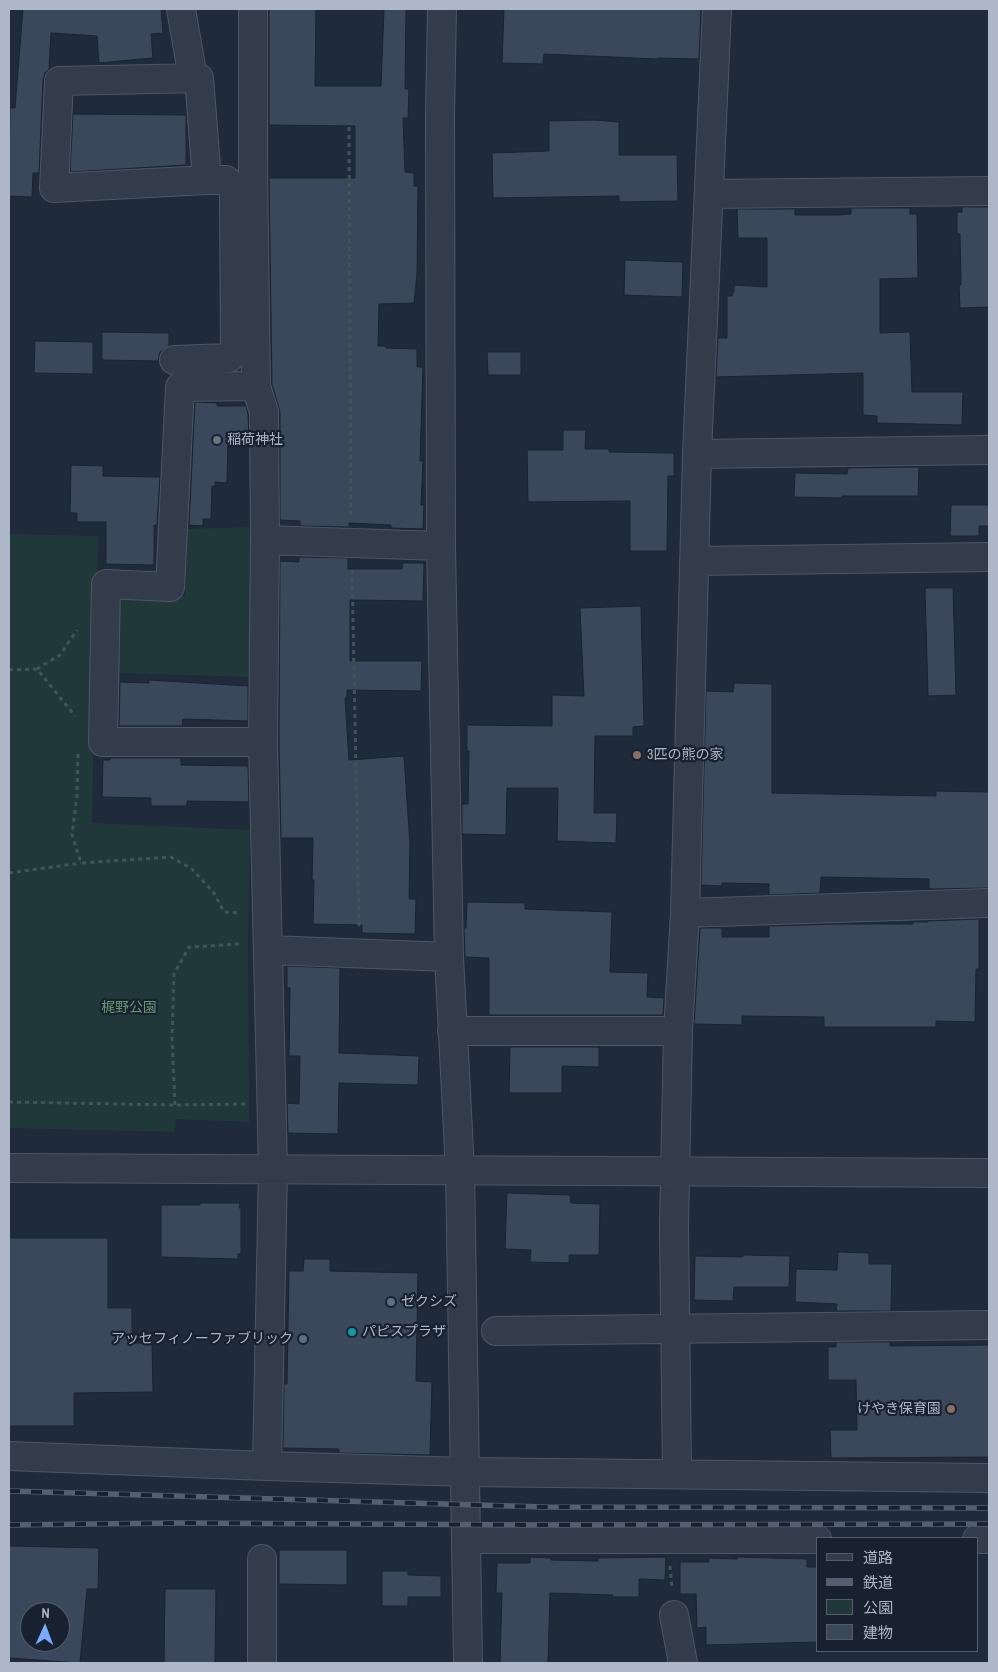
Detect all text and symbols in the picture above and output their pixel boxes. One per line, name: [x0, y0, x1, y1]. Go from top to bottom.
place label: 稲荷神社: [227, 432, 283, 448]
marker: 稲荷神社: [211, 434, 223, 446]
place label: 3匹の熊の家: [647, 747, 723, 763]
marker: 3匹の熊の家: [631, 749, 643, 761]
park label: 梶野公園: [101, 1000, 157, 1016]
place label: ゼクシズ: [401, 1294, 457, 1310]
marker: ゼクシズ: [385, 1296, 397, 1308]
place label: パピスプラザ: [362, 1324, 446, 1340]
marker: パピスプラザ: [346, 1326, 358, 1338]
place label: アッセフィノーファブリック: [111, 1331, 293, 1347]
marker: アッセフィノーファブリック: [297, 1333, 309, 1345]
place label: けやき保育園: [857, 1401, 941, 1417]
marker: けやき保育園: [945, 1403, 957, 1415]
legend: [816, 1537, 978, 1652]
text: 道路: [863, 1547, 893, 1568]
text: 鉄道: [863, 1572, 893, 1593]
text: 公園: [863, 1597, 893, 1618]
north arrow: [20, 1602, 70, 1652]
text: N: [41, 1604, 50, 1622]
text: 建物: [863, 1622, 893, 1643]

